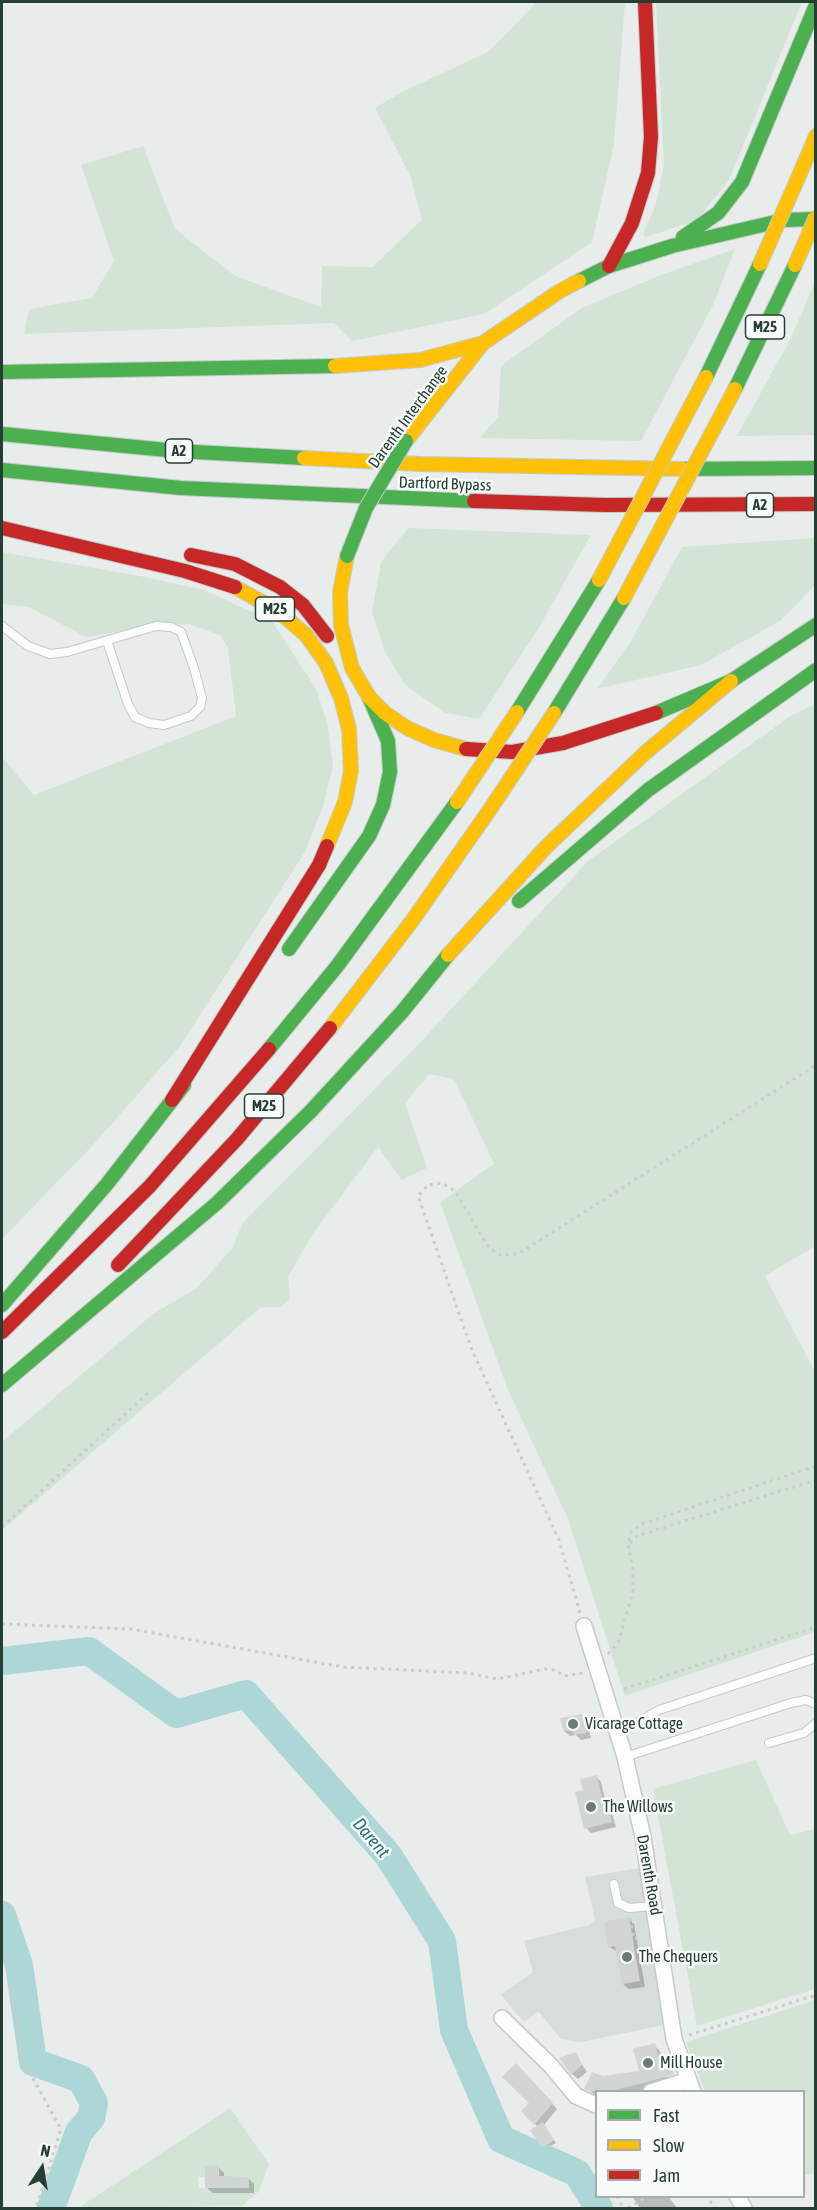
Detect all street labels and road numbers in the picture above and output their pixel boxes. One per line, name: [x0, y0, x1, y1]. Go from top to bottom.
road number: M25: [746, 315, 784, 339]
street label: Darenth Interchange: [364, 362, 452, 472]
road number: A2: [166, 439, 192, 463]
street label: Dartford Bypass: [398, 473, 492, 495]
road number: A2: [746, 493, 774, 517]
road number: M25: [256, 597, 294, 621]
road number: M25: [244, 1094, 284, 1118]
street label: Darenth Road: [632, 1833, 666, 1917]

